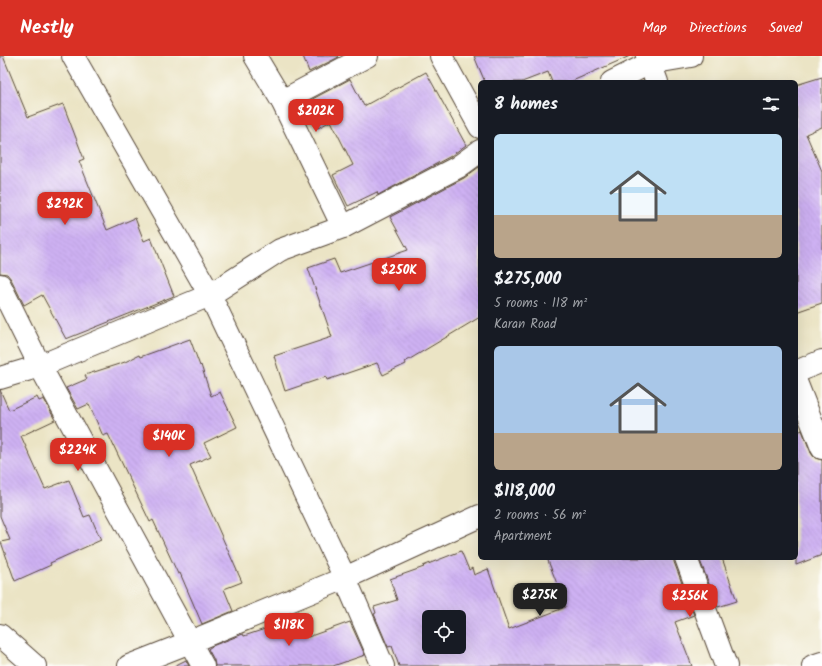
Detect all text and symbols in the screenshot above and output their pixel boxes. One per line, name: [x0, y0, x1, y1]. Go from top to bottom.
text: Nestly: [20, 13, 74, 43]
text: Map: [642, 17, 667, 39]
text: Directions: [689, 17, 747, 39]
text: Saved: [769, 17, 802, 39]
text: 8 homes: [494, 91, 558, 118]
icon: filters: [760, 93, 782, 115]
pin: $202K: [288, 99, 344, 133]
text: $202K: [297, 101, 335, 122]
icon: home: [602, 160, 674, 232]
pin: $292K: [37, 192, 93, 226]
text: $292K: [46, 194, 84, 215]
pin: $250K: [371, 258, 427, 292]
text: $250K: [381, 260, 417, 281]
text: $275,000: [494, 266, 561, 293]
text: 5 rooms · 118 m²: [494, 293, 587, 314]
text: Karan Road: [494, 314, 556, 335]
icon: home: [602, 372, 674, 444]
pin: $140K: [141, 424, 197, 458]
text: $140K: [152, 426, 186, 447]
pin: $224K: [50, 438, 106, 472]
text: $224K: [59, 440, 97, 461]
text: $118,000: [494, 478, 555, 505]
text: 2 rooms · 56 m²: [494, 505, 586, 526]
text: Apartment: [494, 526, 552, 547]
pin: $275K: [512, 583, 568, 617]
pin: $256K: [662, 584, 718, 618]
text: $275K: [522, 585, 558, 606]
text: $256K: [672, 586, 708, 607]
map controls: [422, 610, 466, 654]
button: locate: [422, 610, 466, 654]
pin: $118K: [261, 613, 317, 647]
text: $118K: [273, 615, 305, 636]

